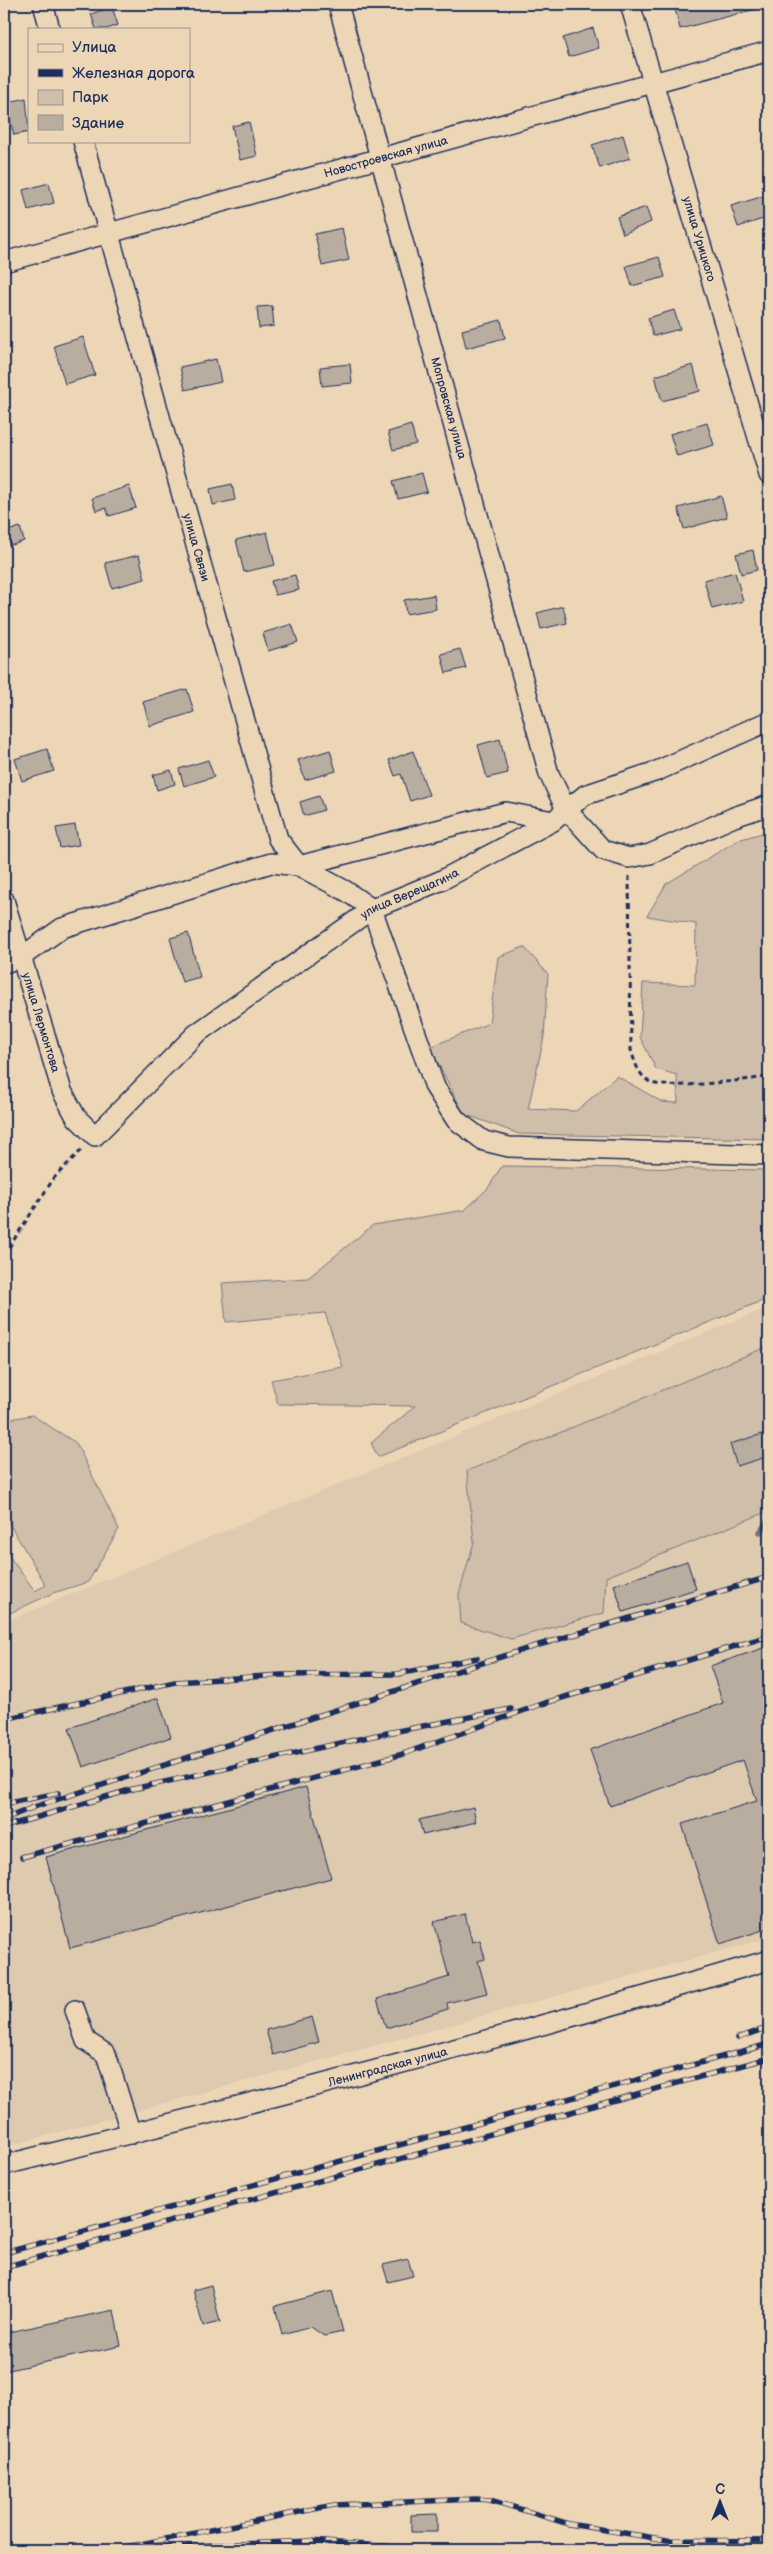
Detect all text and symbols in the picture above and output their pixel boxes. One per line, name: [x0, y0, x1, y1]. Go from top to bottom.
legend: [28, 28, 190, 142]
text: Улица: [72, 38, 117, 57]
text: Железная дорога: [72, 64, 195, 83]
text: Парк: [72, 88, 109, 107]
text: Здание: [72, 114, 124, 133]
street label: Новостроевская улица: [322, 133, 449, 181]
street label: улица Урицкого: [679, 195, 719, 283]
street label: Мопровская улица: [427, 356, 469, 461]
street label: улица Связи: [179, 512, 213, 583]
street label: улица Верещагина: [358, 865, 462, 923]
street label: улица Лермонтова: [18, 971, 63, 1074]
street label: Ленинградская улица: [326, 2044, 449, 2091]
north arrow: [696, 2476, 746, 2526]
text: С: [715, 2481, 725, 2498]

